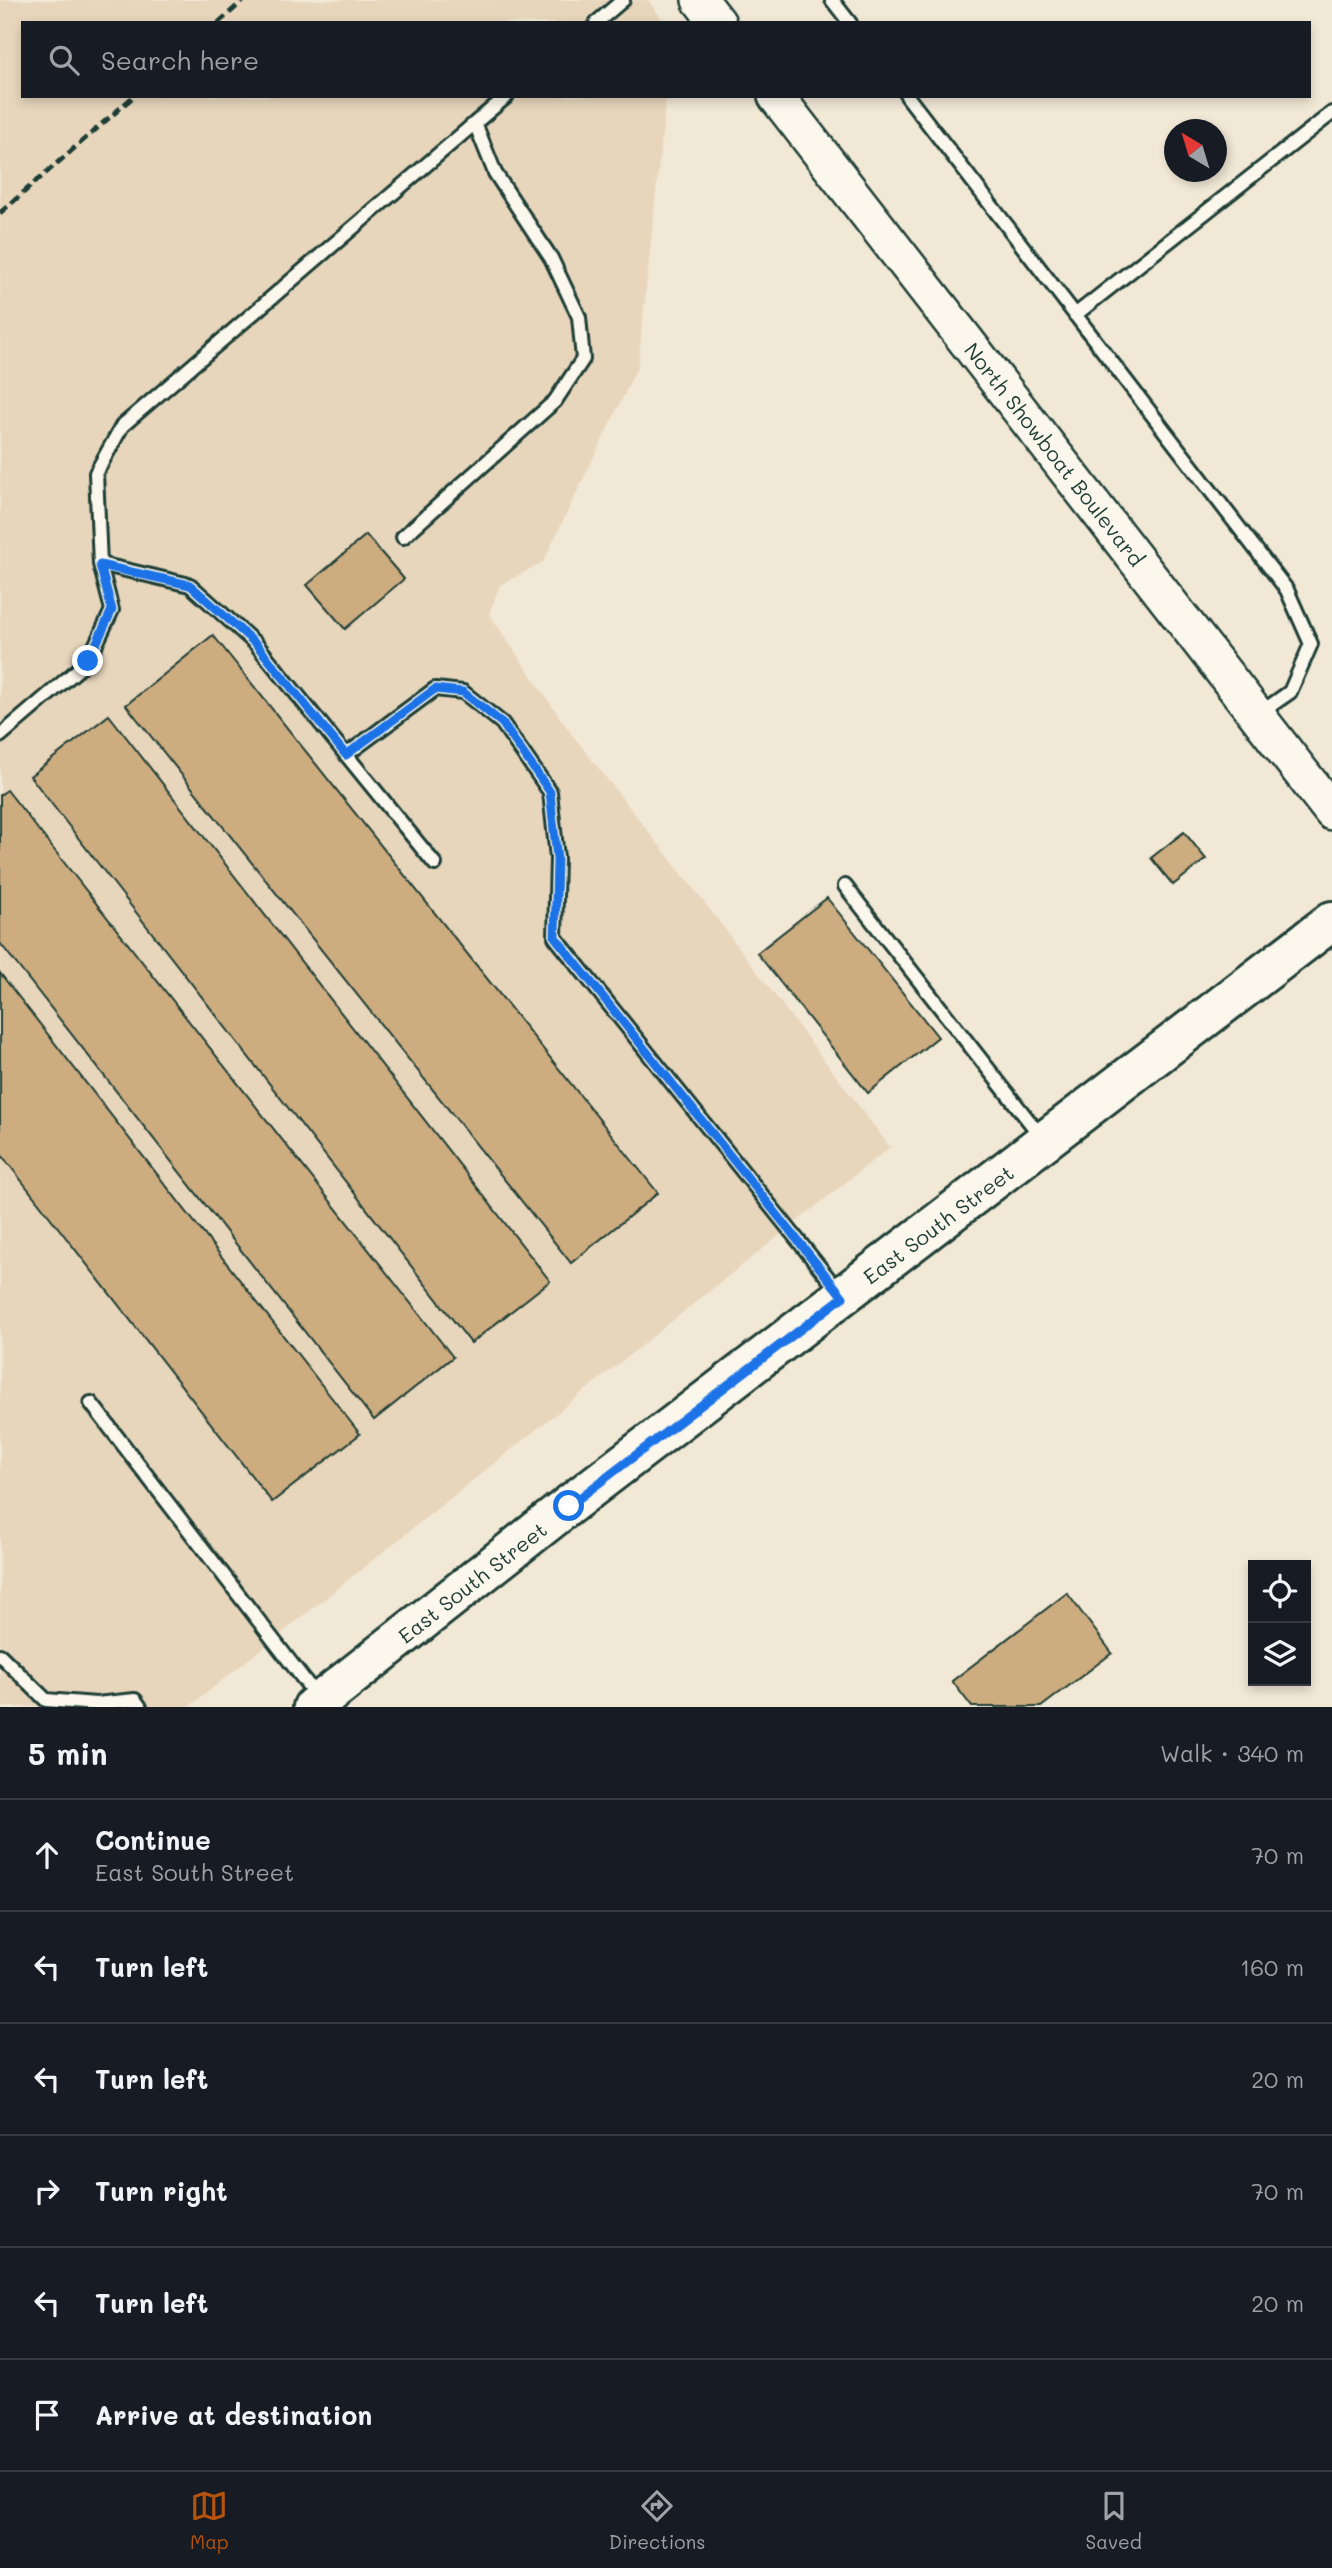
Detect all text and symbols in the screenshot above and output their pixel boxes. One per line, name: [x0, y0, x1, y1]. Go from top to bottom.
search box: [21, 21, 1311, 98]
icon: search: [45, 41, 83, 79]
text: Search here: [101, 43, 259, 77]
north arrow: [1164, 119, 1227, 182]
street label: North Showboat Boulevard: [959, 337, 1151, 571]
route end: [72, 645, 103, 676]
street label: East South Street: [857, 1159, 1019, 1289]
route start: [553, 1490, 584, 1521]
street label: East South Street: [392, 1515, 552, 1649]
map controls: [1248, 1560, 1311, 1686]
button: locate: [1248, 1560, 1311, 1623]
button: layers: [1248, 1623, 1311, 1686]
text: 5 min: [28, 1733, 108, 1773]
text: Walk · 340 m: [1160, 1738, 1304, 1768]
text: Continue: [95, 1823, 211, 1857]
icon: ahead: [28, 1836, 66, 1874]
text: 70 m: [1251, 1840, 1304, 1870]
text: East South Street: [95, 1857, 294, 1887]
icon: left: [28, 1948, 66, 1986]
text: Turn left: [95, 1950, 208, 1984]
text: 160 m: [1240, 1952, 1304, 1982]
icon: left: [28, 2060, 66, 2098]
text: Turn left: [95, 2062, 208, 2096]
text: 20 m: [1251, 2064, 1304, 2094]
icon: right: [28, 2172, 66, 2210]
text: Turn right: [95, 2174, 228, 2208]
text: 70 m: [1251, 2176, 1304, 2206]
icon: left: [28, 2284, 66, 2322]
text: Turn left: [95, 2286, 208, 2320]
text: 20 m: [1251, 2288, 1304, 2318]
icon: arrive: [28, 2396, 66, 2434]
text: Arrive at destination: [95, 2398, 372, 2432]
tab: Map: [190, 2487, 229, 2554]
tab: Directions: [609, 2487, 705, 2554]
tab: Saved: [1086, 2487, 1142, 2554]

